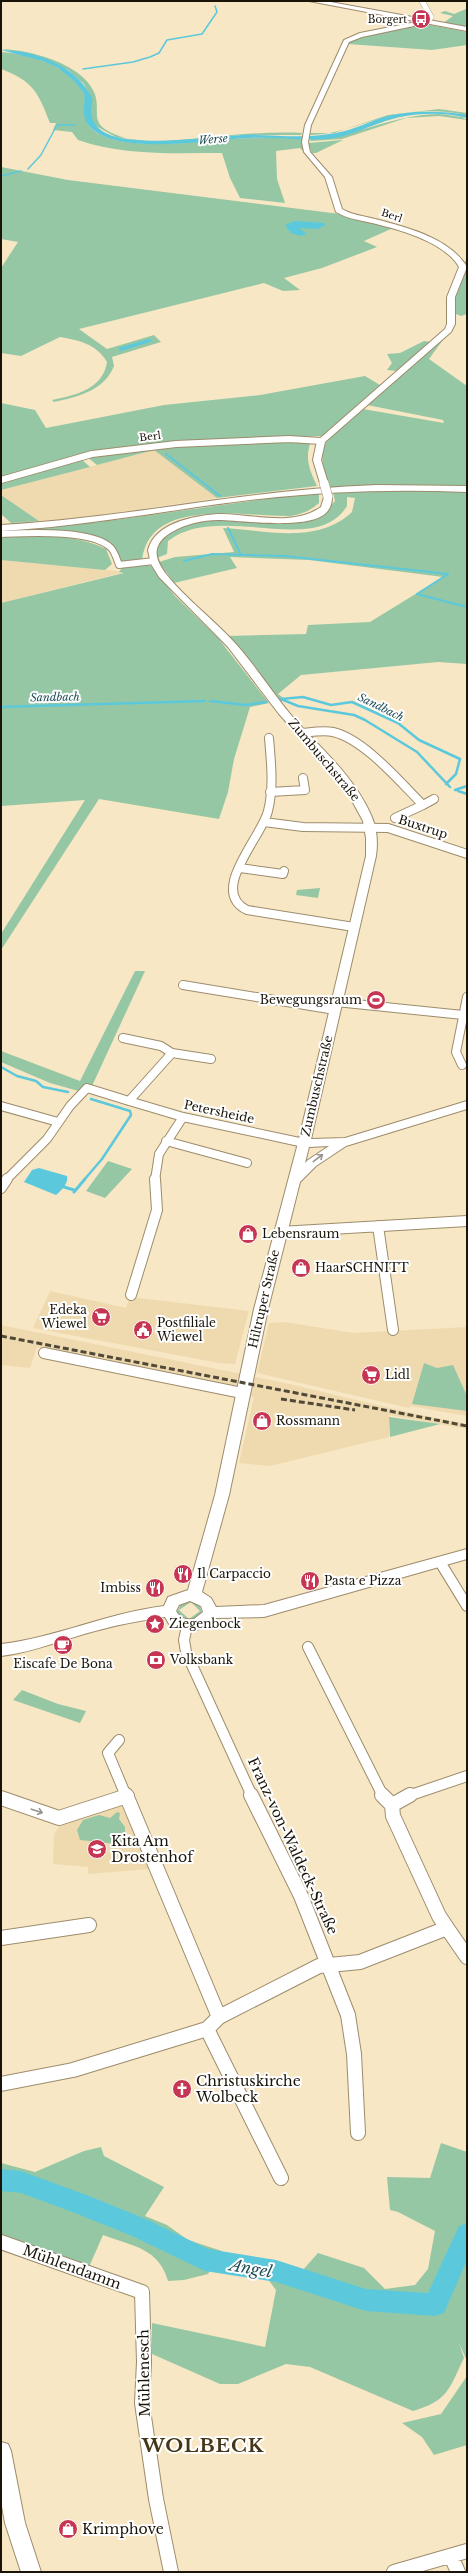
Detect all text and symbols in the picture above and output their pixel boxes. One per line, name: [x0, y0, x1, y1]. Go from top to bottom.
bus stop icon: Borgert: [410, 8, 432, 30]
place label: Borgert: [368, 13, 407, 26]
water label: Werse: [198, 131, 228, 147]
street label: Berl: [380, 206, 404, 225]
street label: Berl: [139, 429, 161, 444]
water label: Sandbach: [30, 690, 80, 704]
water label: Sandbach: [356, 690, 406, 724]
street label: Zumbuschstraße: [285, 715, 363, 804]
street label: Buxtrup: [397, 812, 450, 842]
sports icon: Bewegungsraum: [365, 989, 387, 1011]
place label: Bewegungsraum: [260, 992, 362, 1007]
street label: Zumbuschstraße: [298, 1034, 335, 1138]
street label: Petersheide: [183, 1097, 256, 1126]
one-way arrow: [313, 1154, 324, 1163]
shop icon: Lebensraum: [237, 1223, 259, 1245]
place label: Lebensraum: [262, 1226, 339, 1241]
street label: Hiltruper Straße: [245, 1248, 282, 1350]
shop icon: HaarSCHNITT: [290, 1257, 312, 1279]
place label: HaarSCHNITT: [315, 1260, 409, 1275]
place label: Edeka Wiewel: [40, 1302, 87, 1331]
supermarket icon: Edeka Wiewel: [90, 1306, 112, 1328]
place label: Postfiliale Wiewel: [156, 1315, 216, 1344]
public building icon: Postfiliale Wiewel: [132, 1319, 154, 1341]
supermarket icon: Lidl: [360, 1364, 382, 1386]
place label: Lidl: [385, 1367, 410, 1382]
shop icon: Rossmann: [251, 1410, 273, 1432]
place label: Rossmann: [276, 1413, 340, 1428]
restaurant icon: Il Carpaccio: [172, 1563, 194, 1585]
place label: Il Carpaccio: [197, 1566, 271, 1581]
restaurant icon: Pasta e Pizza: [299, 1570, 321, 1592]
place label: Pasta e Pizza: [324, 1573, 402, 1588]
restaurant icon: Imbiss: [144, 1577, 166, 1599]
place label: Imbiss: [100, 1580, 141, 1595]
place icon: Ziegenbock: [144, 1613, 166, 1635]
place label: Ziegenbock: [169, 1616, 242, 1631]
cafe icon: Eiscafe De Bona: [52, 1634, 74, 1656]
bank icon: Volksbank: [145, 1649, 167, 1671]
place label: Volksbank: [169, 1652, 234, 1667]
place label: Eiscafe De Bona: [13, 1656, 113, 1671]
street label: Franz-von-Waldeck-Straße: [244, 1754, 342, 1938]
one-way arrow: [31, 1808, 43, 1816]
place label: Kita Am Drostenhof: [111, 1832, 195, 1866]
school or university icon: Kita Am Drostenhof: [86, 1838, 108, 1860]
place label: Christuskirche Wolbeck: [195, 2072, 301, 2106]
church icon: Christuskirche Wolbeck: [171, 2078, 193, 2100]
street label: Mühlendamm: [20, 2241, 124, 2293]
water label: Angel: [226, 2254, 275, 2282]
street label: Mühlenesch: [134, 2329, 154, 2417]
district label: WOLBECK: [141, 2434, 265, 2457]
shop icon: Krimphove: [57, 2518, 79, 2540]
place label: Krimphove: [82, 2520, 164, 2538]

